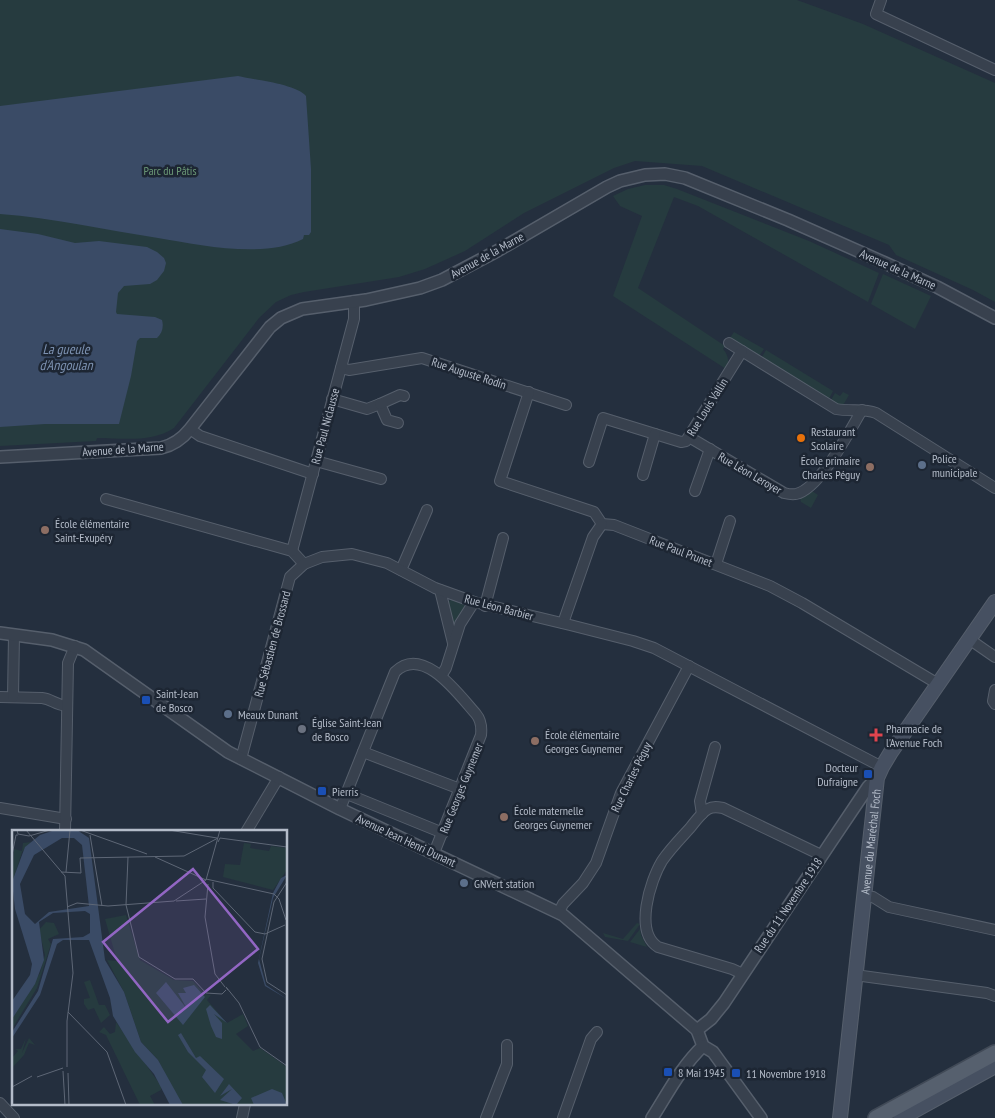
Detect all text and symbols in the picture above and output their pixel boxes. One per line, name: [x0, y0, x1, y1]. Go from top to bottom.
park label: Parc du Pâtis: [144, 163, 196, 178]
street label: Avenue de la Marne: [448, 229, 526, 281]
street label: Avenue de la Marne: [858, 246, 938, 292]
water label: La gueule d'Angoulan: [39, 340, 93, 374]
street label: Rue Auguste Rodin: [430, 354, 508, 392]
street label: Rue Louis Vallin: [683, 375, 731, 439]
street label: Rue Paul Niclausse: [308, 386, 342, 466]
place label: Restaurant Scolaire: [811, 424, 856, 453]
marker: Restaurant Scolaire: [795, 432, 807, 444]
street label: Avenue de la Marne: [82, 439, 164, 459]
street label: Rue Léon Leroyer: [715, 449, 785, 498]
place label: Police municipale: [932, 451, 978, 480]
place label: École primaire Charles Péguy: [801, 453, 860, 482]
marker: Police municipale: [916, 459, 928, 471]
marker: École primaire Charles Péguy: [864, 461, 876, 473]
place label: École élémentaire Saint-Exupéry: [55, 516, 129, 545]
marker: École élémentaire Saint-Exupéry: [39, 524, 51, 536]
street label: Rue Paul Prunet: [647, 532, 715, 570]
street label: Rue Sébastien de Brossard: [251, 589, 293, 699]
street label: Rue Léon Barbier: [463, 591, 536, 624]
place label: Saint-Jean de Bosco: [156, 686, 198, 715]
marker: Saint-Jean de Bosco: [140, 694, 152, 706]
place label: Meaux Dunant: [238, 707, 299, 722]
marker: Meaux Dunant: [222, 708, 234, 720]
place label: Église Saint-Jean de Bosco: [312, 715, 382, 744]
place label: Pharmacie de l'Avenue Foch: [886, 721, 942, 750]
marker: Église Saint-Jean de Bosco: [296, 723, 308, 735]
place label: École élémentaire Georges Guynemer: [545, 727, 624, 756]
marker: Pharmacie de l'Avenue Foch: [870, 729, 882, 741]
marker: École élémentaire Georges Guynemer: [529, 735, 541, 747]
street label: Rue Charles Péguy: [607, 739, 655, 815]
street label: Rue Georges Guynemer: [436, 740, 486, 835]
place label: Docteur Dufraigne: [817, 760, 859, 789]
marker: Docteur Dufraigne: [862, 768, 874, 780]
place label: Pierris: [332, 784, 358, 799]
marker: Pierris: [316, 785, 328, 797]
street label: Avenue du Maréchal Foch: [857, 788, 883, 895]
place label: École maternelle Georges Guynemer: [514, 803, 593, 832]
street label: Avenue Jean Henri Dunant: [354, 810, 459, 870]
marker: École maternelle Georges Guynemer: [498, 811, 510, 823]
inset map: [12, 830, 288, 1106]
street label: Rue du 11 Novembre 1918: [751, 855, 825, 955]
place label: GNVert station: [474, 876, 534, 891]
marker: GNVert station: [458, 877, 470, 889]
place label: 8 Mai 1945: [678, 1065, 725, 1080]
marker: 8 Mai 1945: [662, 1066, 674, 1078]
place label: 11 Novembre 1918: [746, 1066, 826, 1081]
marker: 11 Novembre 1918: [730, 1067, 742, 1079]

